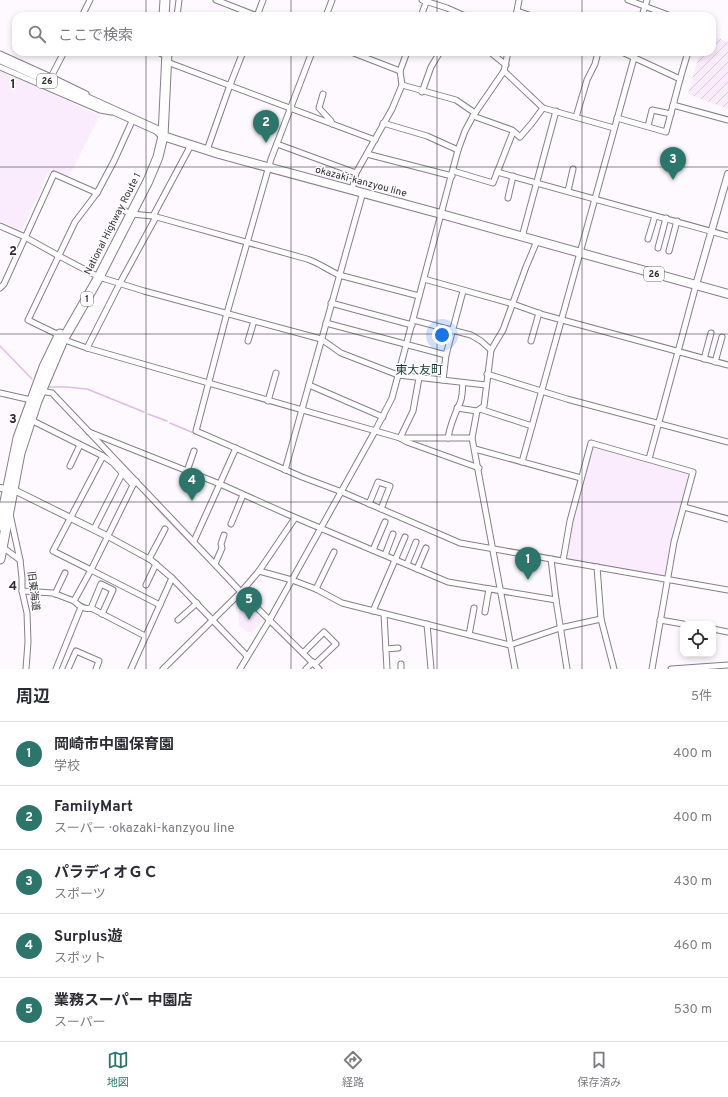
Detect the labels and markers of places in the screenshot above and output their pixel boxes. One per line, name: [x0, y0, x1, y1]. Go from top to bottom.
pin: 2: [253, 110, 279, 143]
pin: 3: [660, 147, 686, 180]
pin: 4: [179, 468, 205, 501]
pin: 1: [515, 547, 541, 580]
pin: 5: [236, 587, 262, 620]

